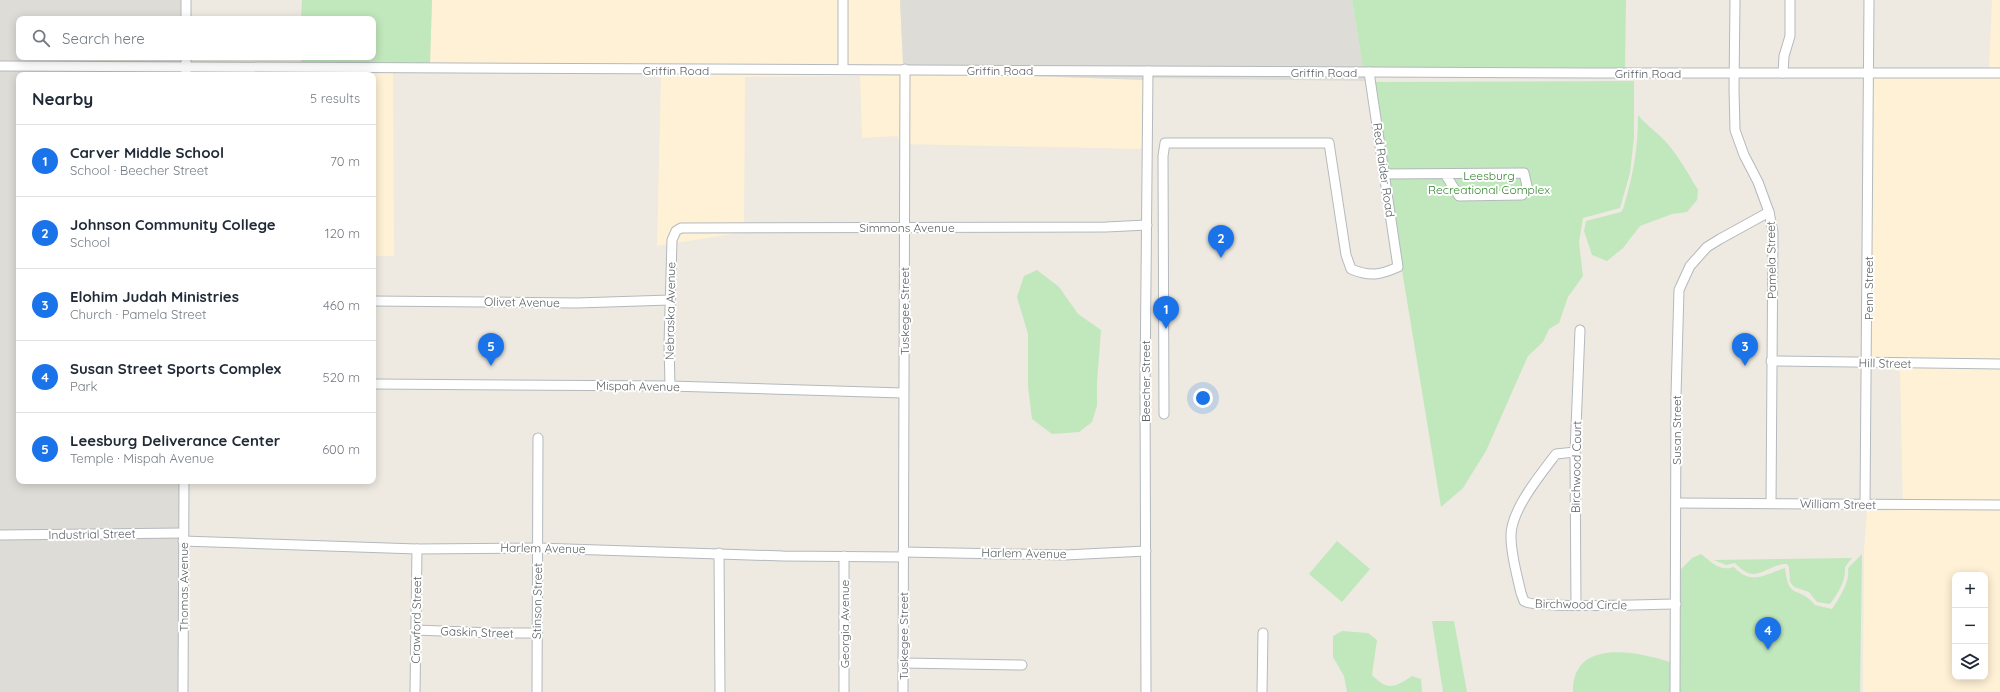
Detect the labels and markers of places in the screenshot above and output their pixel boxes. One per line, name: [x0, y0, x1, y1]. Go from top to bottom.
pin: 2: [1208, 225, 1234, 258]
pin: 1: [1153, 296, 1179, 329]
pin: 5: [478, 333, 504, 366]
pin: 3: [1732, 333, 1758, 366]
pin: 4: [1755, 617, 1781, 650]

